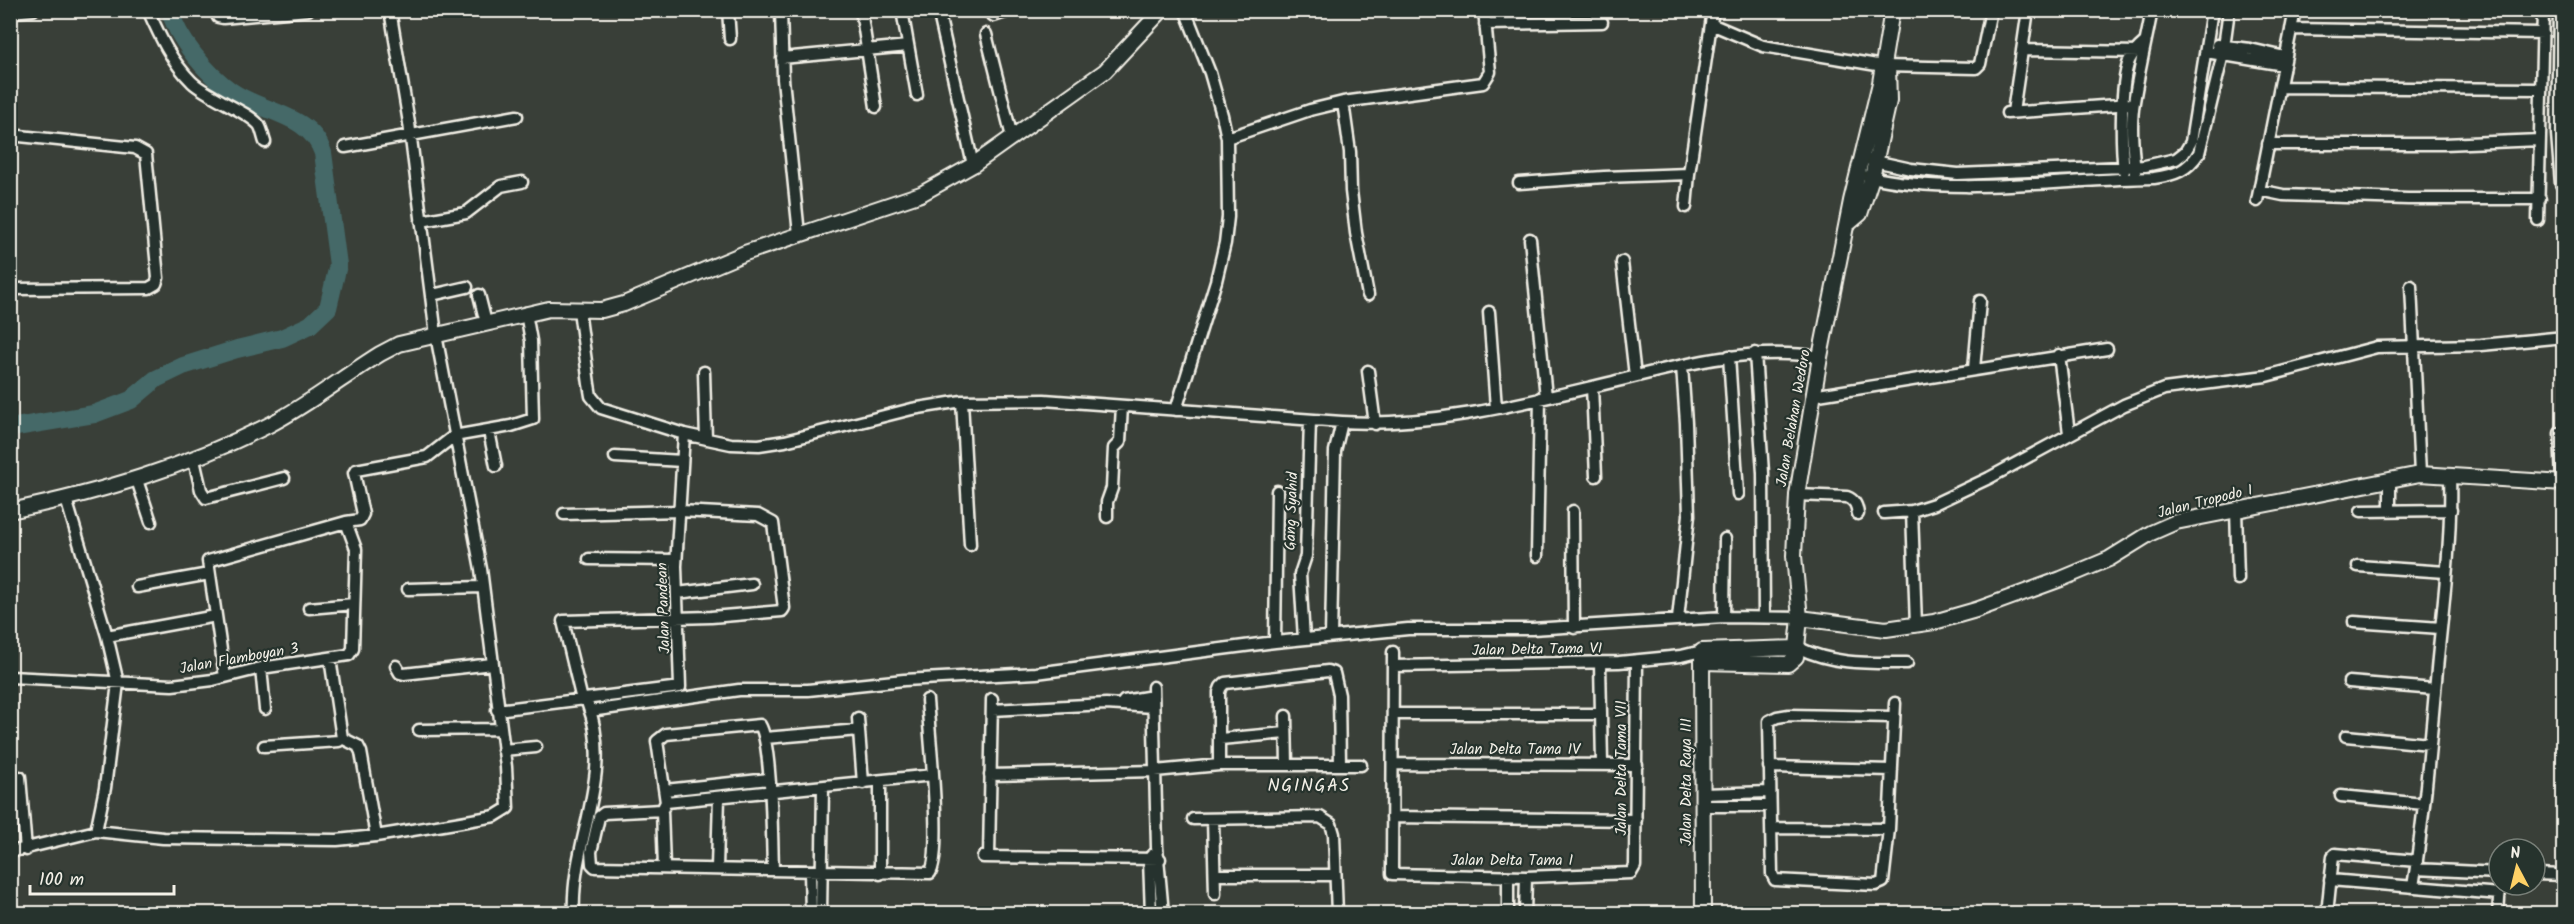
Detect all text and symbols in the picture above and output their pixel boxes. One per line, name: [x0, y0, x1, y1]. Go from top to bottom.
street label: Jalan Belahan Wedoro: [1770, 347, 1818, 489]
street label: Gang Syahid: [1279, 471, 1305, 551]
street label: Jalan Tropodo I: [2155, 478, 2256, 525]
street label: Jalan Pandean: [650, 562, 678, 654]
street label: Jalan Flamboyan 3: [178, 637, 301, 681]
street label: Jalan Delta Tama VI: [1472, 637, 1603, 663]
street label: Jalan Delta Tama VII: [1610, 700, 1634, 836]
street label: Jalan Delta Raya III: [1675, 718, 1699, 846]
street label: Jalan Delta Tama IV: [1450, 738, 1581, 762]
district label: NGINGAS: [1268, 772, 1350, 801]
north arrow: [2487, 837, 2547, 897]
text: N: [2509, 841, 2522, 867]
street label: Jalan Delta Tama I: [1451, 849, 1574, 873]
scale bar: [30, 858, 174, 896]
text: 100 m: [39, 866, 84, 895]

